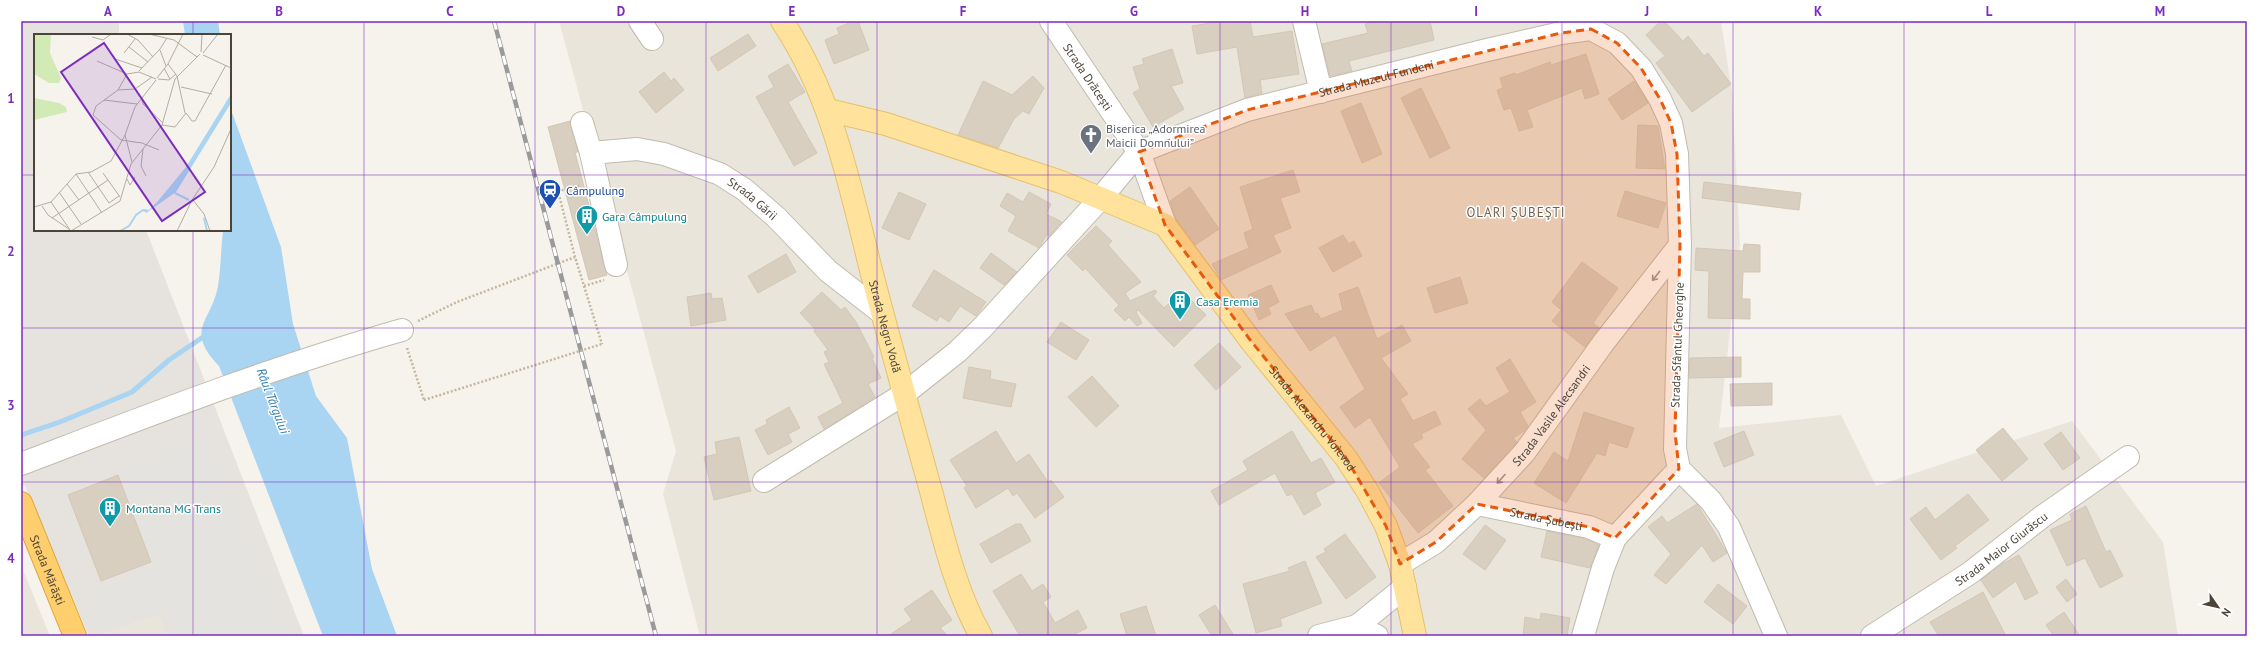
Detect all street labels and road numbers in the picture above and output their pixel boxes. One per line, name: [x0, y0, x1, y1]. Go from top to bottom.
street label: Strada Drăcești: [1060, 40, 1116, 113]
street label: Strada Muzeul Fundeni: [1317, 56, 1435, 99]
street label: Strada Gării: [725, 174, 781, 223]
street label: Strada Negru Vodă: [866, 278, 905, 374]
street label: Strada Sfântul Gheorghe: [1667, 282, 1687, 408]
street label: Strada Vasile Alecsandri: [1509, 361, 1593, 469]
street label: Strada Alexandru Voievod: [1266, 362, 1360, 474]
street label: Strada Șubești: [1509, 503, 1584, 533]
street label: Strada Maior Giurăscu: [1952, 508, 2050, 588]
street label: Strada Mărăști: [27, 533, 69, 607]

